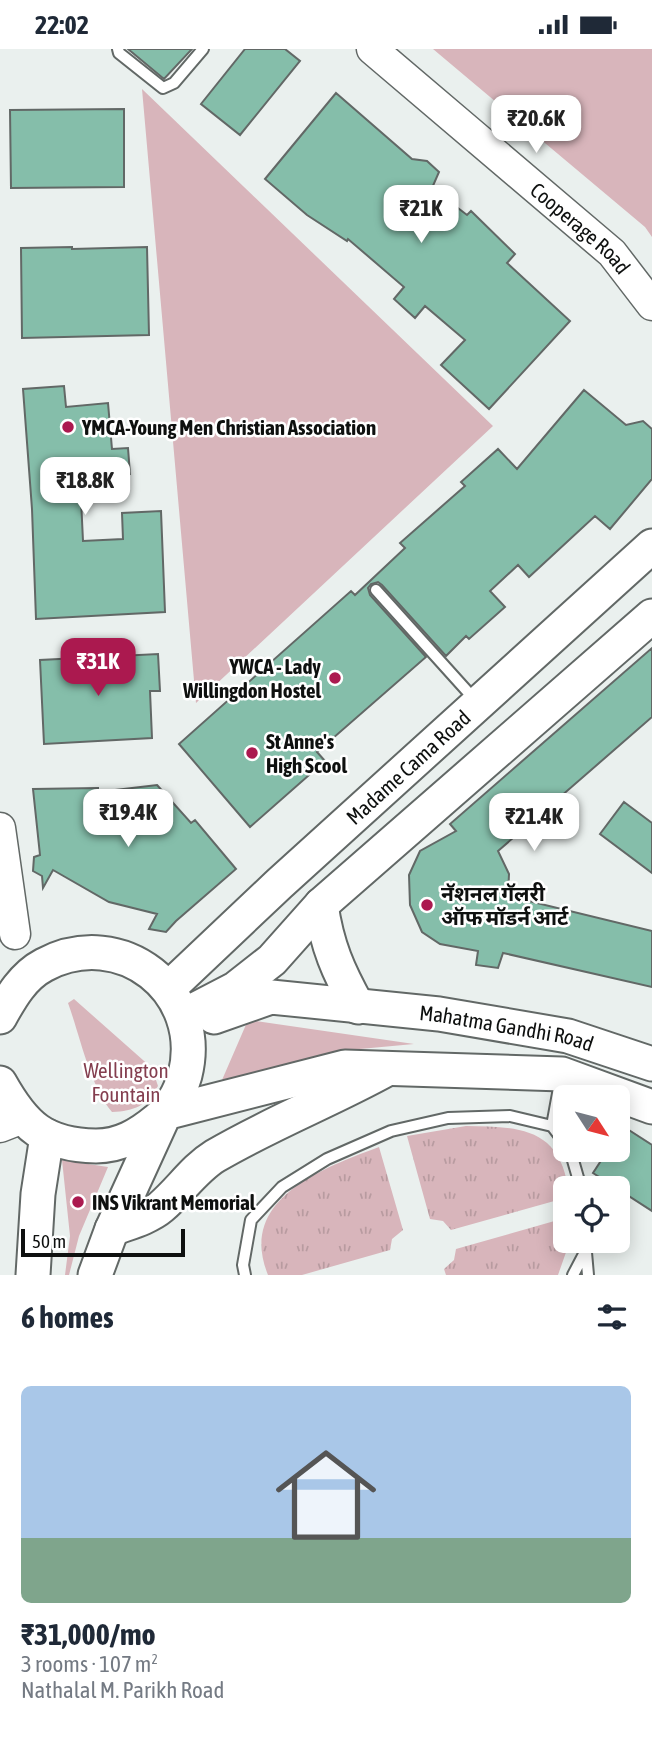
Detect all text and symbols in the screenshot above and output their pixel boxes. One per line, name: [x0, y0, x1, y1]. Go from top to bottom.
text: 22:02: [35, 10, 89, 40]
pin: ₹20.6K: [479, 95, 593, 155]
text: ₹20.6K: [507, 105, 565, 131]
street label: Cooperage Road: [526, 177, 635, 278]
pin: ₹21K: [380, 185, 462, 245]
text: ₹21K: [400, 195, 442, 221]
place label: YMCA-Young Men Christian Association: [81, 415, 376, 439]
marker: YMCA-Young Men Christian Association: [60, 419, 76, 435]
pin: ₹18.8K: [28, 457, 142, 517]
text: ₹18.8K: [56, 467, 114, 493]
pin: ₹31K: [57, 639, 139, 698]
text: ₹31K: [77, 648, 119, 674]
place label: YWCA - Lady Willingdon Hostel: [182, 654, 321, 702]
marker: YWCA - Lady Willingdon Hostel: [327, 670, 343, 686]
street label: Madame Cama Road: [341, 705, 475, 829]
place label: St Anne's High Scool: [266, 729, 347, 777]
marker: St Anne's High Scool: [244, 745, 260, 761]
pin: ₹19.4K: [71, 789, 185, 849]
pin: ₹21.4K: [477, 793, 591, 853]
text: ₹19.4K: [99, 799, 157, 825]
text: ₹21.4K: [505, 803, 563, 829]
place label: नॅशनल गॅलरी ऑफ मॉडर्न आर्ट: [441, 881, 569, 929]
marker: नॅशनल गॅलरी ऑफ मॉडर्न आर्ट: [419, 897, 435, 913]
street label: Mahatma Gandhi Road: [418, 1000, 597, 1056]
park label: Wellington Fountain: [83, 1058, 169, 1106]
north arrow: [553, 1085, 630, 1162]
map controls: [553, 1085, 630, 1253]
button: locate: [553, 1176, 630, 1253]
place label: INS Vikrant Memorial: [92, 1190, 256, 1214]
marker: INS Vikrant Memorial: [70, 1194, 86, 1210]
scale bar: [21, 1226, 186, 1258]
text: 50 m: [32, 1230, 66, 1252]
icon: filters: [593, 1298, 631, 1336]
text: 6 homes: [21, 1300, 114, 1334]
icon: home: [263, 1432, 389, 1558]
text: ₹31,000/mo: [21, 1617, 156, 1651]
text: 3 rooms · 107 m²: [21, 1651, 158, 1677]
text: Nathalal M. Parikh Road: [21, 1677, 224, 1703]

